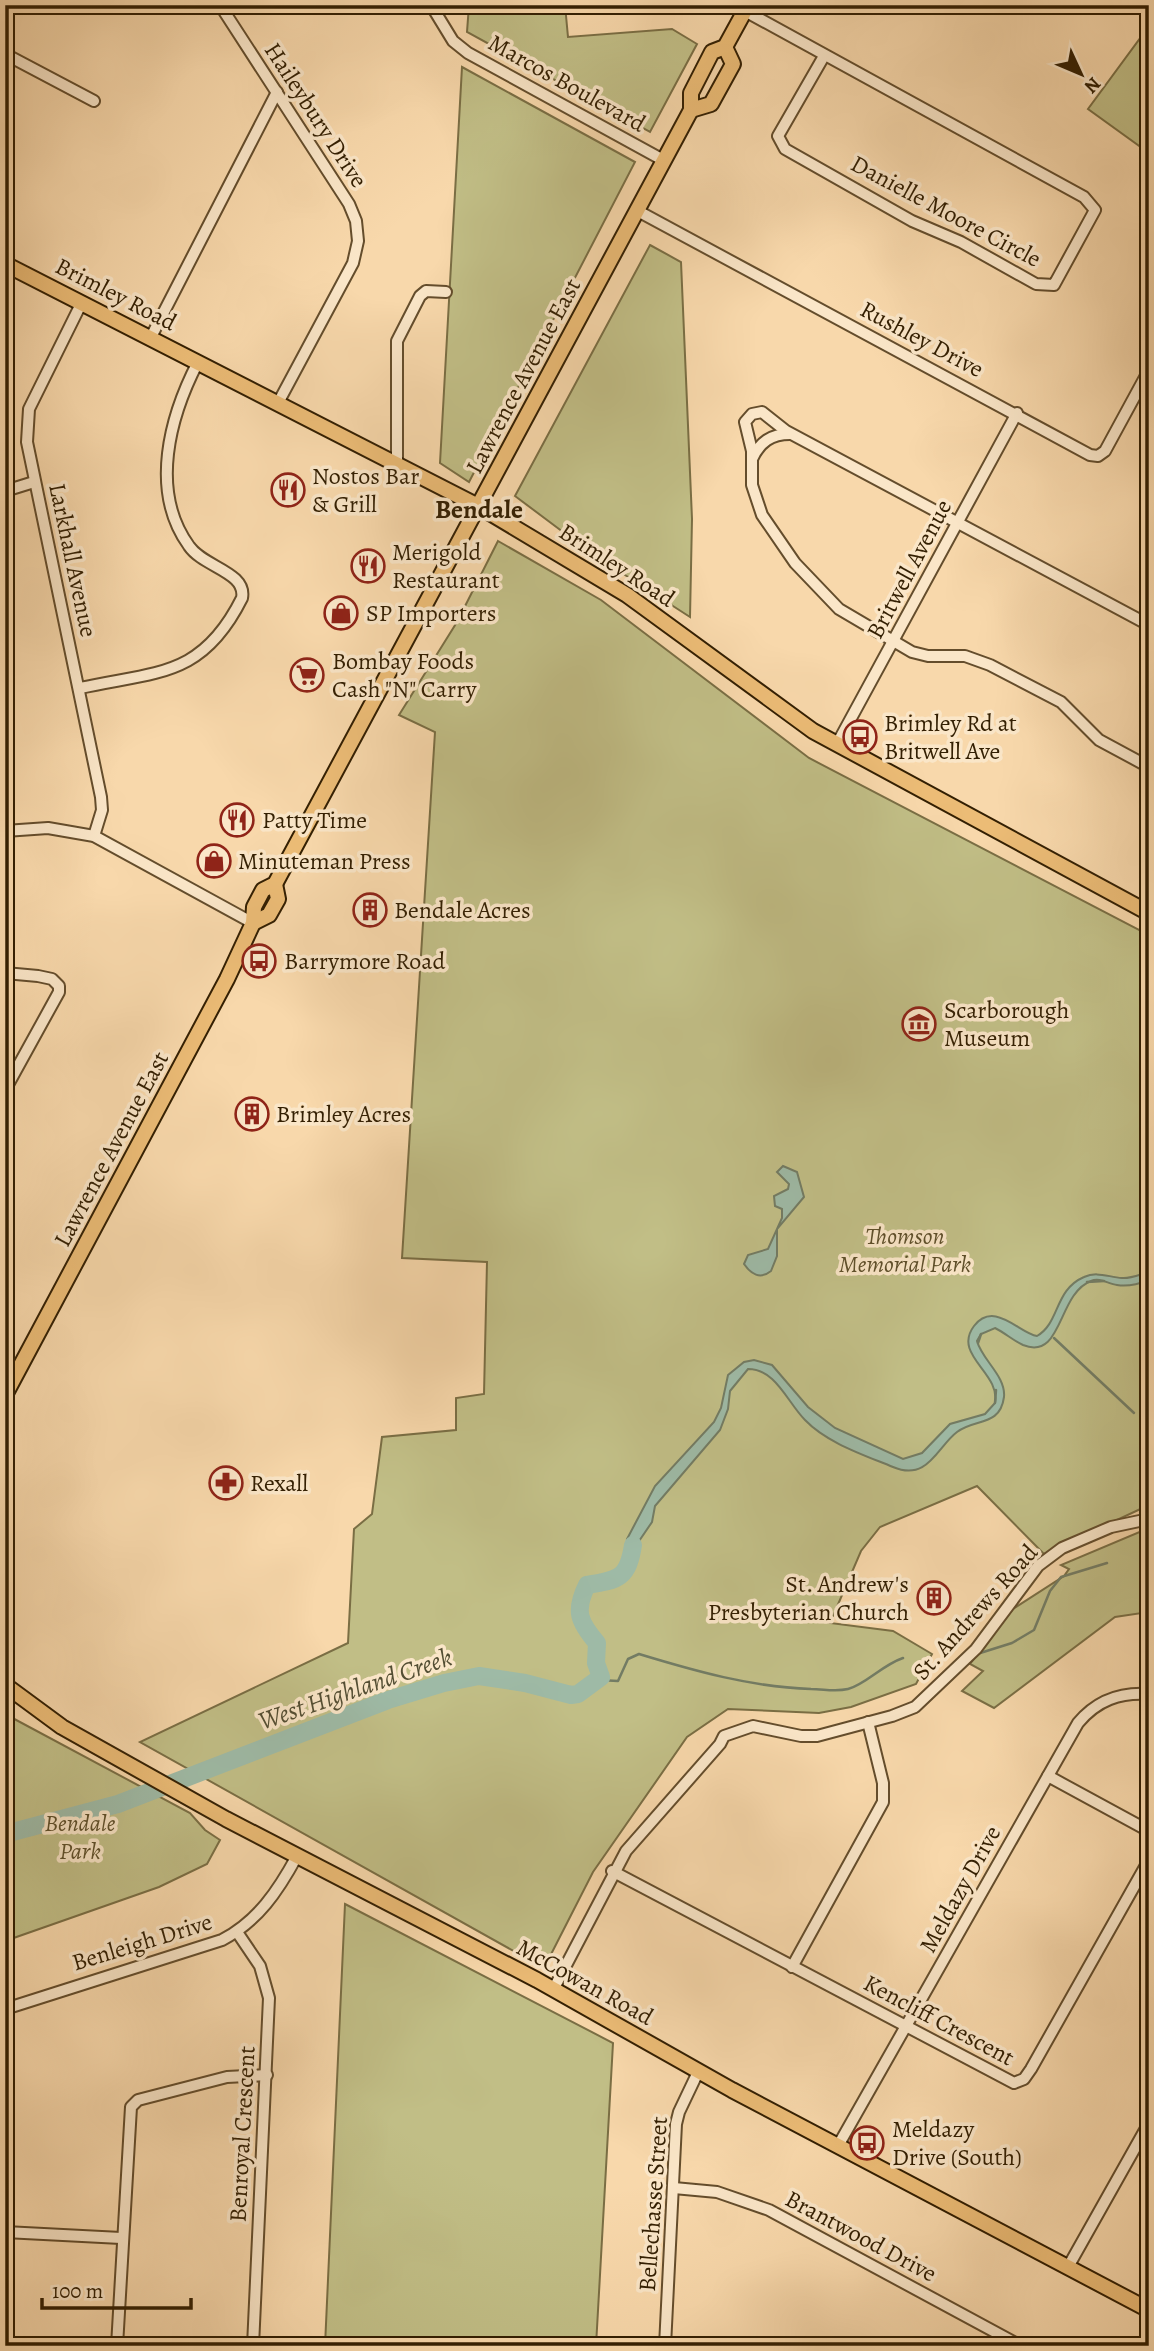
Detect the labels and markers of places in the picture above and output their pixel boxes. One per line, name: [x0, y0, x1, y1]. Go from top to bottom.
place label: Nostos Bar & Grill: [312, 460, 419, 520]
restaurant icon: Nostos Bar & Grill: [269, 471, 307, 509]
place label: Merigold Restaurant: [392, 536, 500, 596]
restaurant icon: Merigold Restaurant: [349, 547, 387, 585]
shop icon: SP Importers: [322, 594, 360, 632]
place label: SP Importers: [366, 597, 496, 629]
place label: Bombay Foods Cash "N" Carry: [332, 645, 477, 705]
supermarket icon: Bombay Foods Cash "N" Carry: [288, 656, 326, 694]
place label: Brimley Rd at Britwell Ave: [884, 707, 1017, 767]
bus stop icon: Brimley Rd at Britwell Ave: [841, 718, 879, 756]
restaurant icon: Patty Time: [218, 801, 256, 839]
place label: Patty Time: [262, 804, 367, 836]
shop icon: Minuteman Press: [195, 842, 233, 880]
place label: Minuteman Press: [238, 845, 411, 877]
building icon: Bendale Acres: [351, 891, 389, 929]
place label: Bendale Acres: [394, 894, 531, 926]
bus stop icon: Barrymore Road: [240, 942, 278, 980]
place label: Barrymore Road: [284, 945, 445, 977]
place label: Scarborough Museum: [944, 994, 1070, 1054]
museum icon: Scarborough Museum: [900, 1005, 938, 1043]
building icon: Brimley Acres: [233, 1095, 271, 1133]
place label: Brimley Acres: [276, 1098, 411, 1130]
pharmacy icon: Rexall: [207, 1464, 245, 1502]
place label: Rexall: [250, 1467, 308, 1499]
place label: St. Andrew's Presbyterian Church: [708, 1568, 909, 1628]
building icon: St. Andrew's Presbyterian Church: [915, 1579, 953, 1617]
place label: Meldazy Drive (South): [892, 2113, 1022, 2173]
bus stop icon: Meldazy Drive (South): [848, 2124, 886, 2162]

